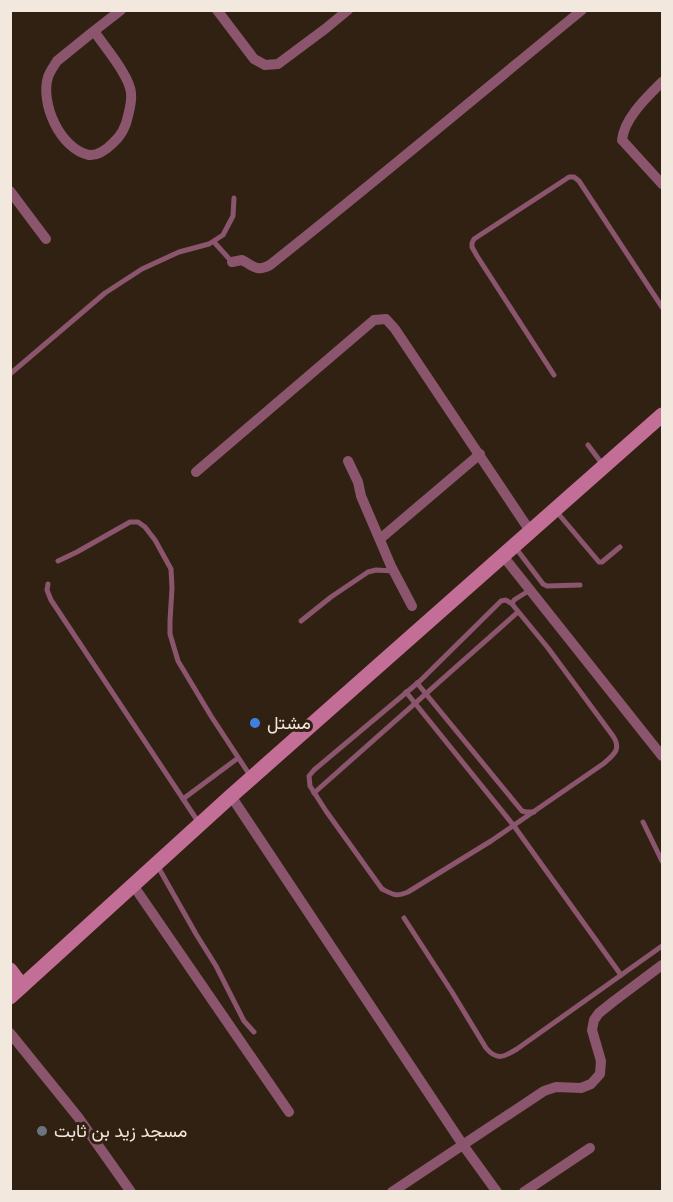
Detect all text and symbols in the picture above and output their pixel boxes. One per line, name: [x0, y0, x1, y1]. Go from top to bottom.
place label: مشتل: [267, 712, 311, 734]
marker: مشتل: [248, 716, 262, 730]
place label: مسجد زيد بن ثابت: [54, 1120, 187, 1142]
marker: مسجد زيد بن ثابت: [35, 1124, 49, 1138]

